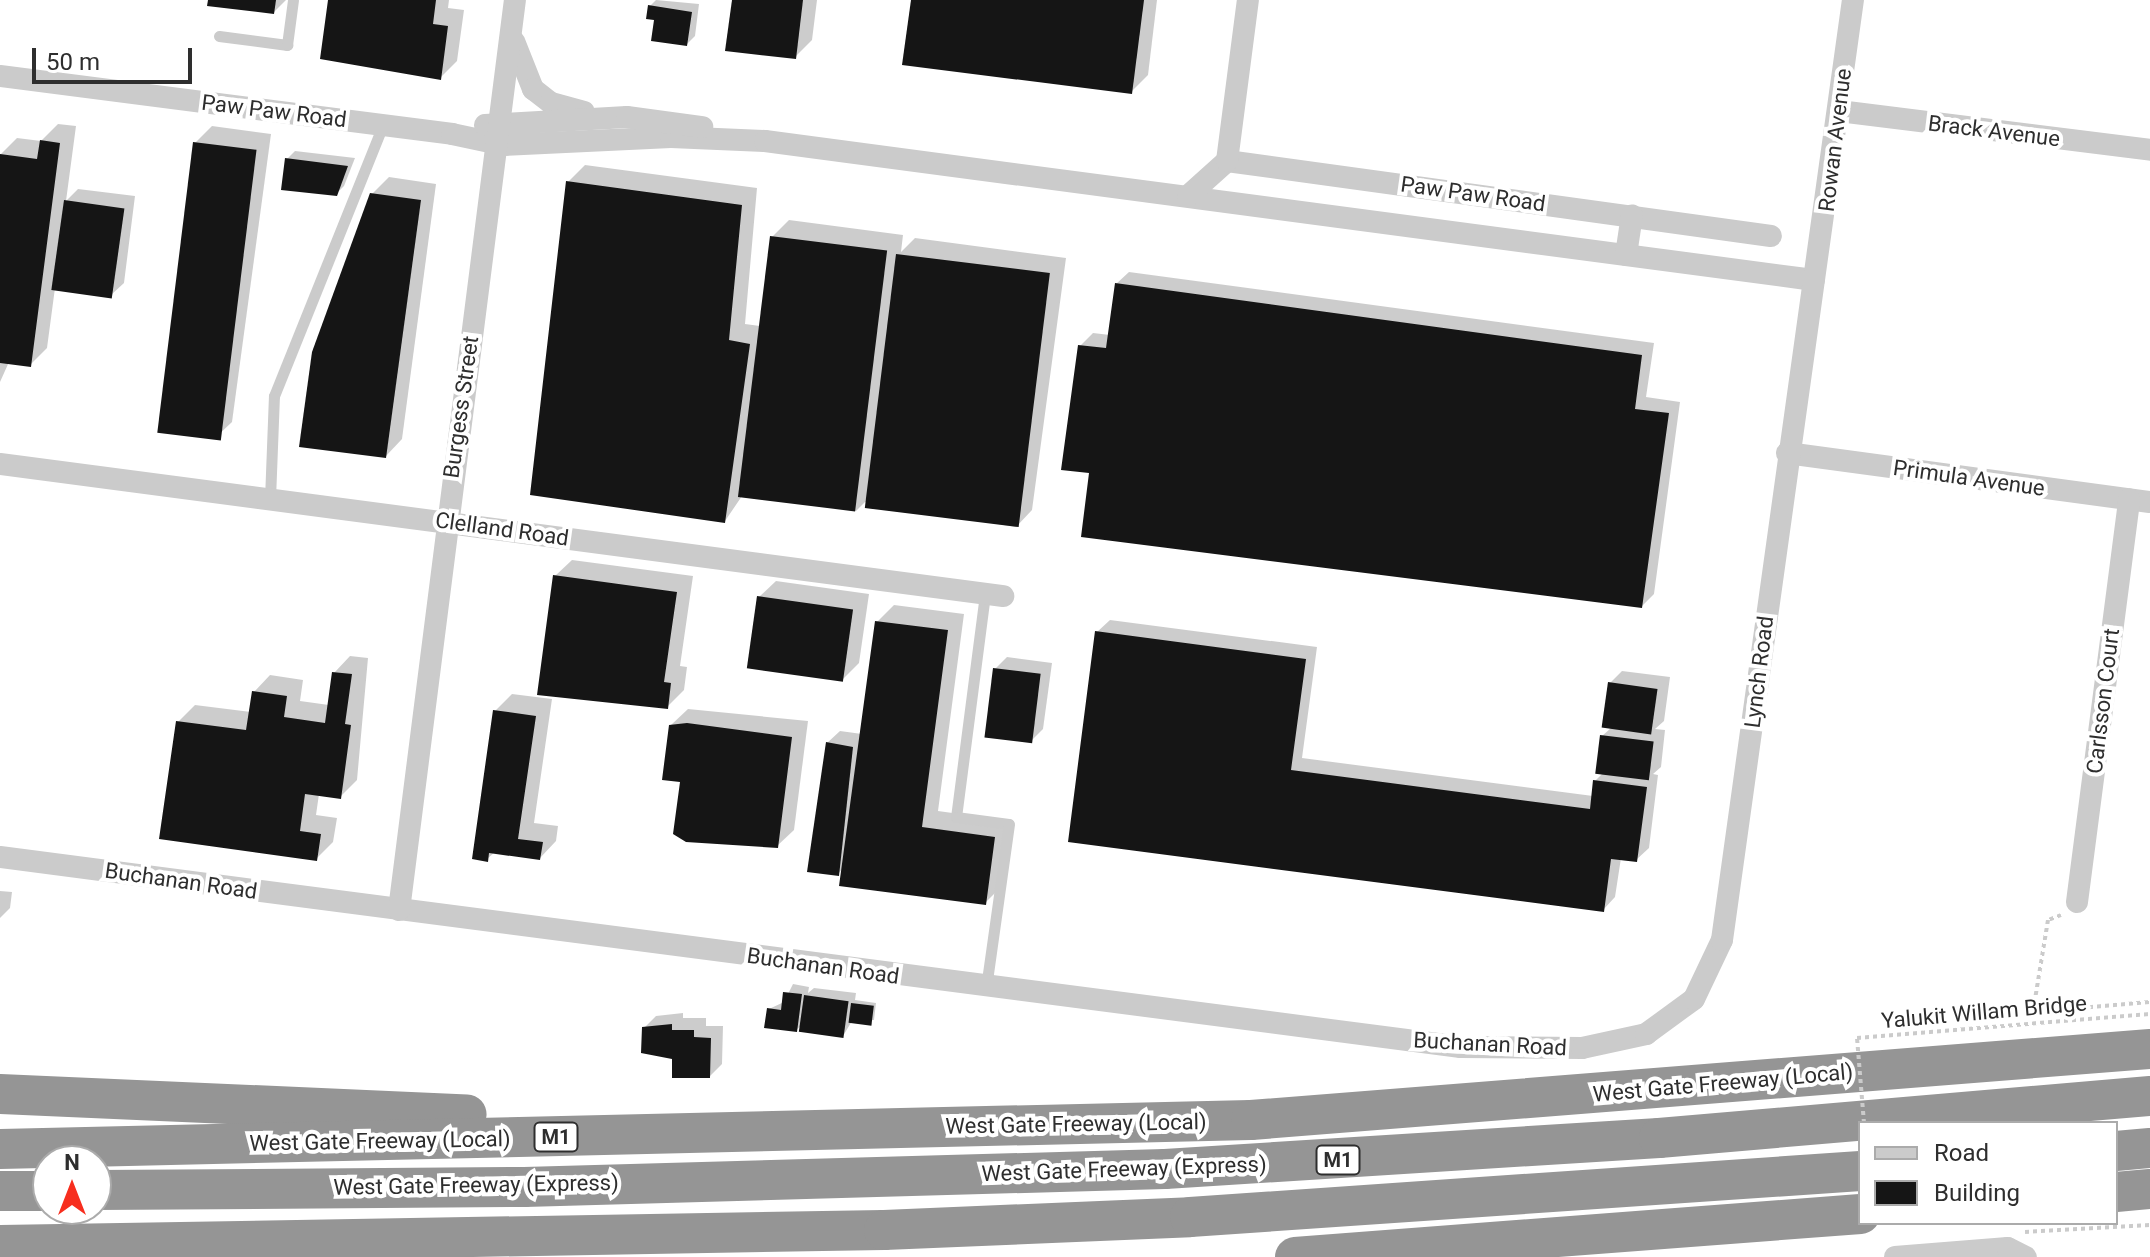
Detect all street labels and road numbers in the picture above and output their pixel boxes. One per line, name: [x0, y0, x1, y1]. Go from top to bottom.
street label: Rowan Avenue: [1813, 67, 1857, 213]
street label: Paw Paw Road: [200, 89, 348, 133]
street label: Brack Avenue: [1927, 110, 2061, 152]
street label: Paw Paw Road: [1399, 171, 1547, 217]
street label: Burgess Street: [438, 334, 484, 480]
street label: Primula Avenue: [1891, 454, 2047, 502]
street label: Clelland Road: [434, 507, 570, 551]
street label: Lynch Road: [1739, 615, 1779, 729]
street label: Carlsson Court: [2081, 627, 2125, 775]
street label: Buchanan Road: [103, 857, 259, 905]
street label: Buchanan Road: [745, 942, 901, 990]
street label: Yalukit Willam Bridge: [1880, 990, 2088, 1034]
street label: Buchanan Road: [1413, 1027, 1567, 1061]
street label: West Gate Freeway (Local): [1592, 1058, 1854, 1108]
street label: West Gate Freeway (Local): [945, 1109, 1207, 1139]
road number: M1: [532, 1121, 580, 1153]
street label: West Gate Freeway (Local): [249, 1126, 511, 1156]
road number: M1: [1314, 1144, 1362, 1176]
street label: West Gate Freeway (Express): [981, 1151, 1267, 1187]
street label: West Gate Freeway (Express): [333, 1169, 619, 1201]

